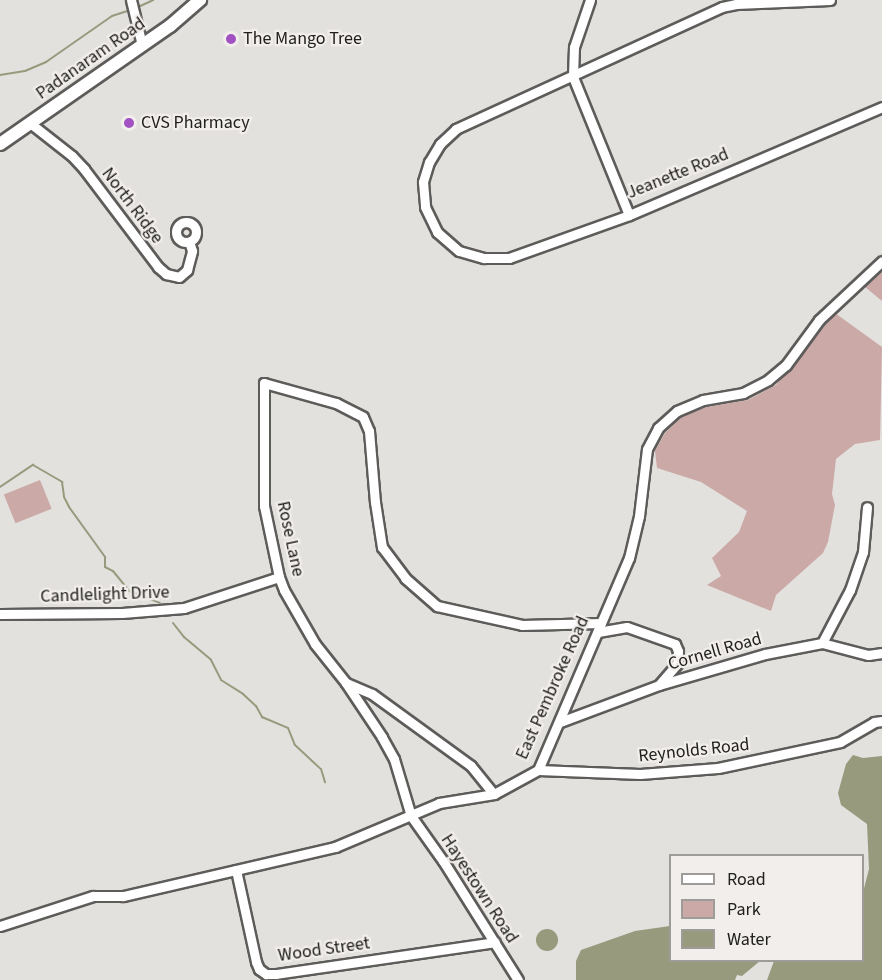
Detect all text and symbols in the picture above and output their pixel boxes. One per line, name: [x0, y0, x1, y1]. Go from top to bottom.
street label: Padanaram Road: [32, 13, 150, 105]
place label: The Mango Tree: [243, 28, 362, 50]
marker: The Mango Tree: [224, 32, 238, 46]
place label: CVS Pharmacy: [141, 112, 250, 134]
marker: CVS Pharmacy: [122, 116, 136, 130]
street label: Jeanette Road: [624, 144, 732, 204]
street label: North Ridge: [96, 164, 168, 248]
street label: Rose Lane: [271, 499, 309, 579]
street label: Candlelight Drive: [40, 582, 170, 608]
street label: East Pembroke Road: [512, 613, 594, 763]
street label: Cornell Road: [666, 628, 764, 676]
street label: Reynolds Road: [637, 734, 751, 768]
street label: Hayestown Road: [436, 830, 522, 948]
legend: [669, 854, 864, 962]
text: Road: [727, 867, 766, 892]
text: Park: [727, 897, 761, 922]
text: Water: [727, 927, 771, 952]
street label: Wood Street: [277, 933, 371, 967]

